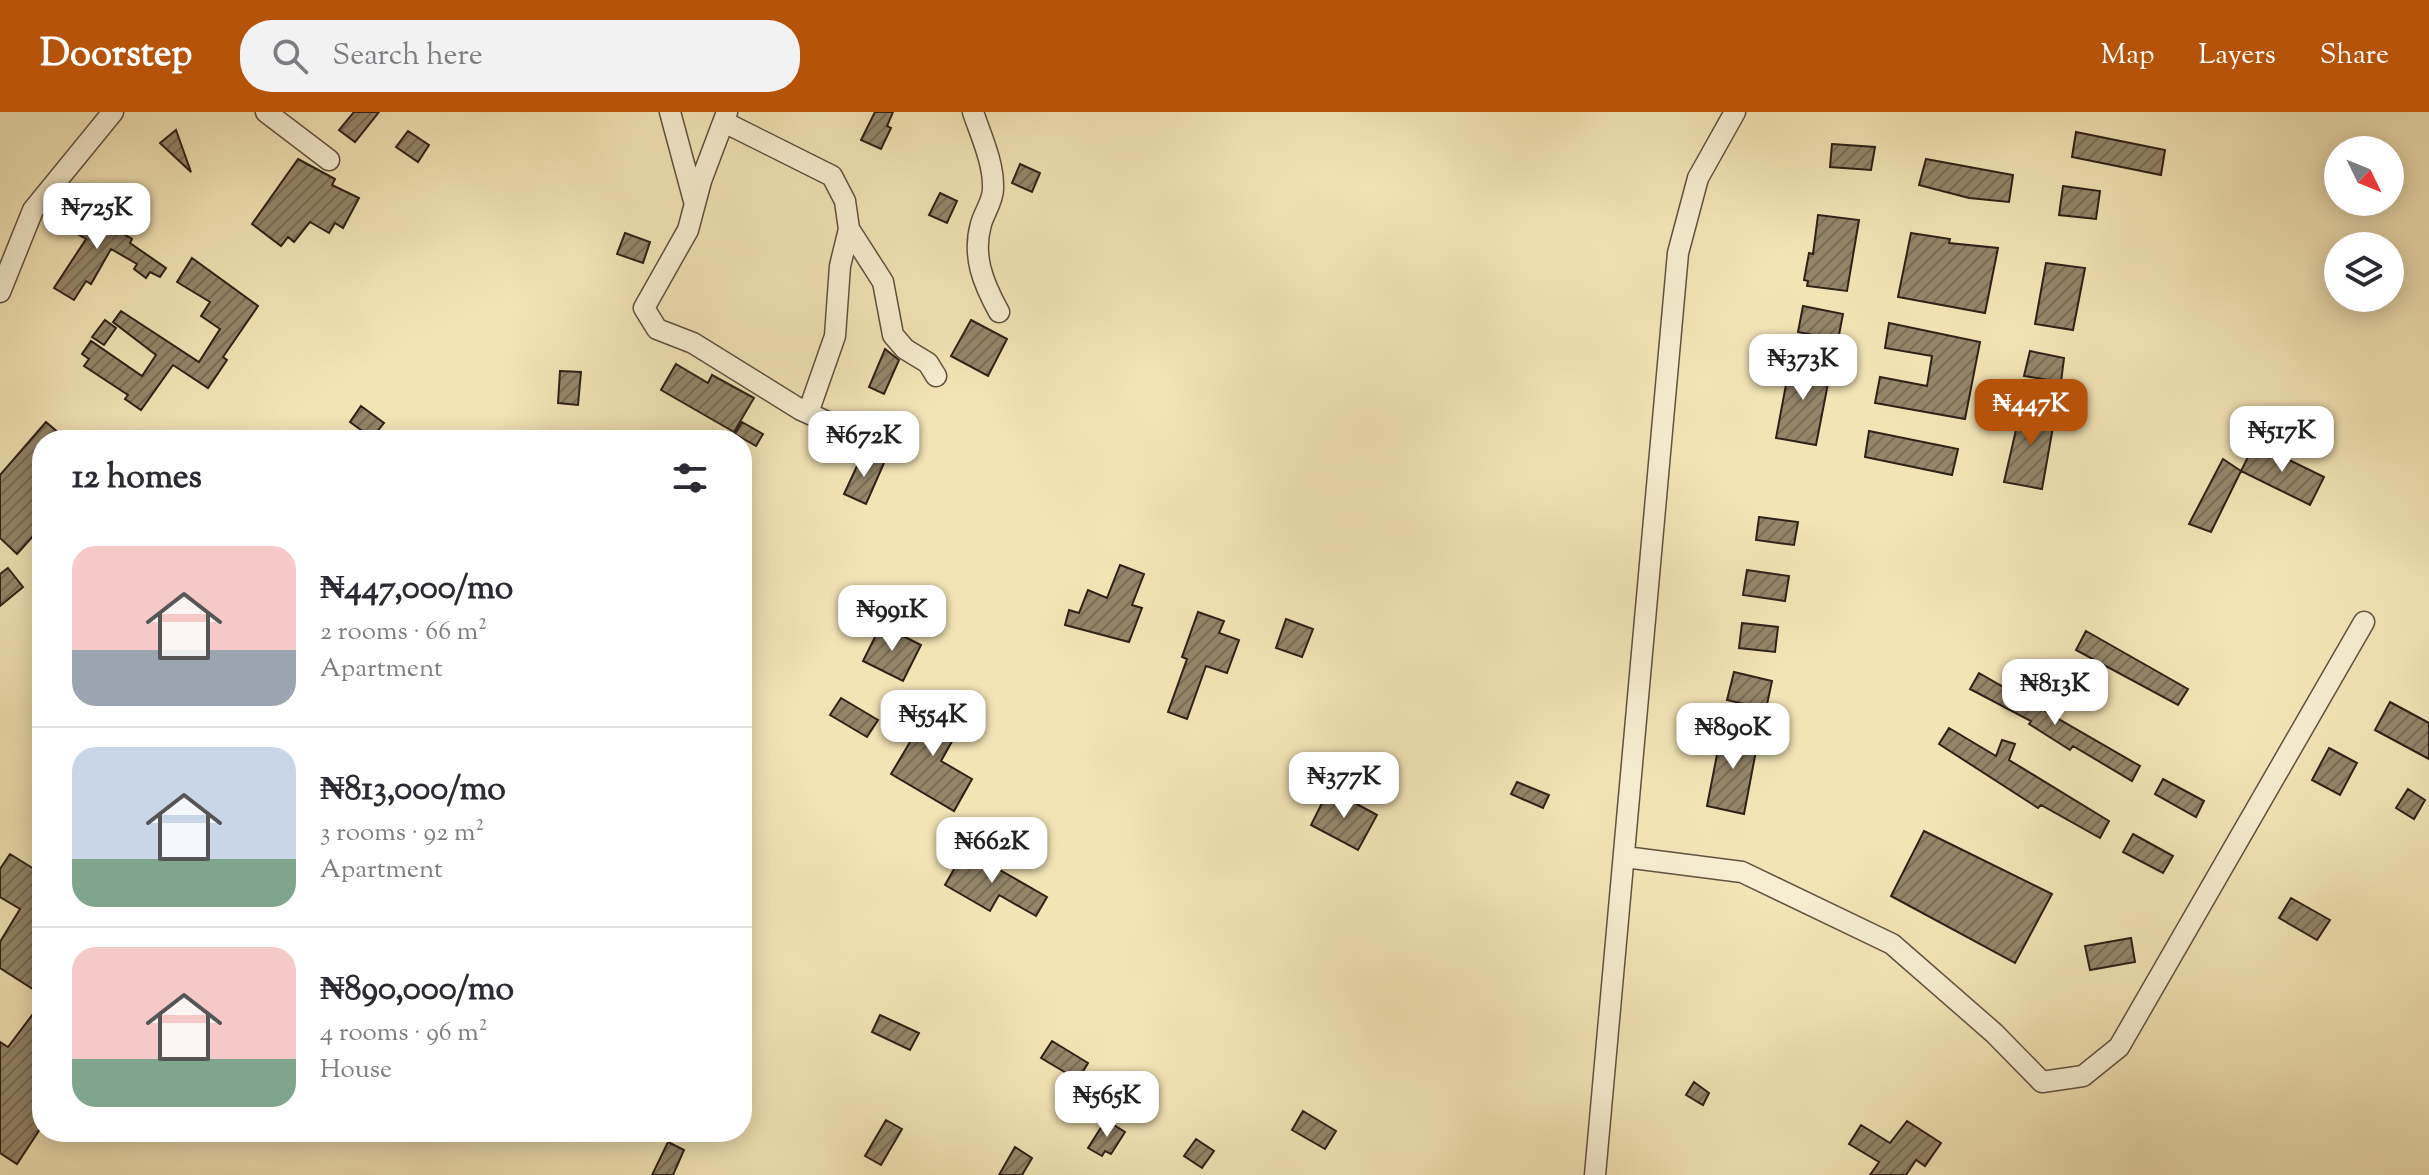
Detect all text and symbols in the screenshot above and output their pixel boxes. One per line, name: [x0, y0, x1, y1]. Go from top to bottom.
search box: [240, 20, 800, 92]
text: Doorstep: [40, 29, 192, 83]
icon: search: [268, 34, 312, 78]
text: Search here: [332, 35, 483, 78]
text: Map: [2101, 36, 2154, 76]
text: Layers: [2198, 36, 2276, 76]
text: Share: [2320, 36, 2389, 76]
north arrow: [2324, 136, 2404, 216]
map controls: [2324, 136, 2404, 312]
pin: ₦725K: [41, 183, 153, 251]
text: ₦725K: [61, 190, 133, 227]
button: layers: [2324, 232, 2404, 312]
pin: ₦373K: [1747, 334, 1859, 402]
text: ₦373K: [1767, 341, 1839, 378]
pin: ₦447K: [1975, 379, 2087, 447]
text: ₦447K: [1993, 386, 2069, 423]
pin: ₦517K: [2226, 406, 2338, 474]
pin: ₦672K: [808, 411, 920, 479]
text: ₦517K: [2248, 413, 2316, 450]
text: ₦672K: [826, 418, 902, 455]
text: 12 homes: [72, 454, 202, 503]
icon: filters: [668, 456, 712, 500]
text: ₦447,000/mo: [320, 565, 513, 614]
icon: home: [136, 578, 232, 674]
pin: ₦991K: [836, 585, 948, 653]
text: ₦991K: [856, 592, 928, 629]
text: 2 rooms · 66 m²: [320, 614, 487, 651]
text: Apartment: [320, 651, 443, 688]
pin: ₦813K: [1999, 659, 2111, 727]
text: ₦813K: [2020, 666, 2090, 703]
pin: ₦554K: [877, 690, 989, 758]
text: ₦554K: [899, 697, 967, 734]
pin: ₦890K: [1677, 703, 1789, 771]
text: ₦890K: [1695, 710, 1772, 747]
pin: ₦377K: [1288, 752, 1400, 820]
text: ₦377K: [1307, 759, 1381, 796]
text: ₦813,000/mo: [320, 766, 506, 815]
icon: home: [136, 779, 232, 875]
text: 3 rooms · 92 m²: [320, 815, 484, 852]
pin: ₦662K: [936, 817, 1048, 885]
text: ₦662K: [954, 824, 1030, 861]
text: Apartment: [320, 852, 443, 889]
text: ₦890,000/mo: [320, 966, 514, 1015]
icon: home: [136, 979, 232, 1075]
text: 4 rooms · 96 m²: [320, 1015, 488, 1052]
text: House: [320, 1052, 392, 1089]
pin: ₦565K: [1051, 1071, 1163, 1139]
text: ₦565K: [1073, 1078, 1141, 1115]

